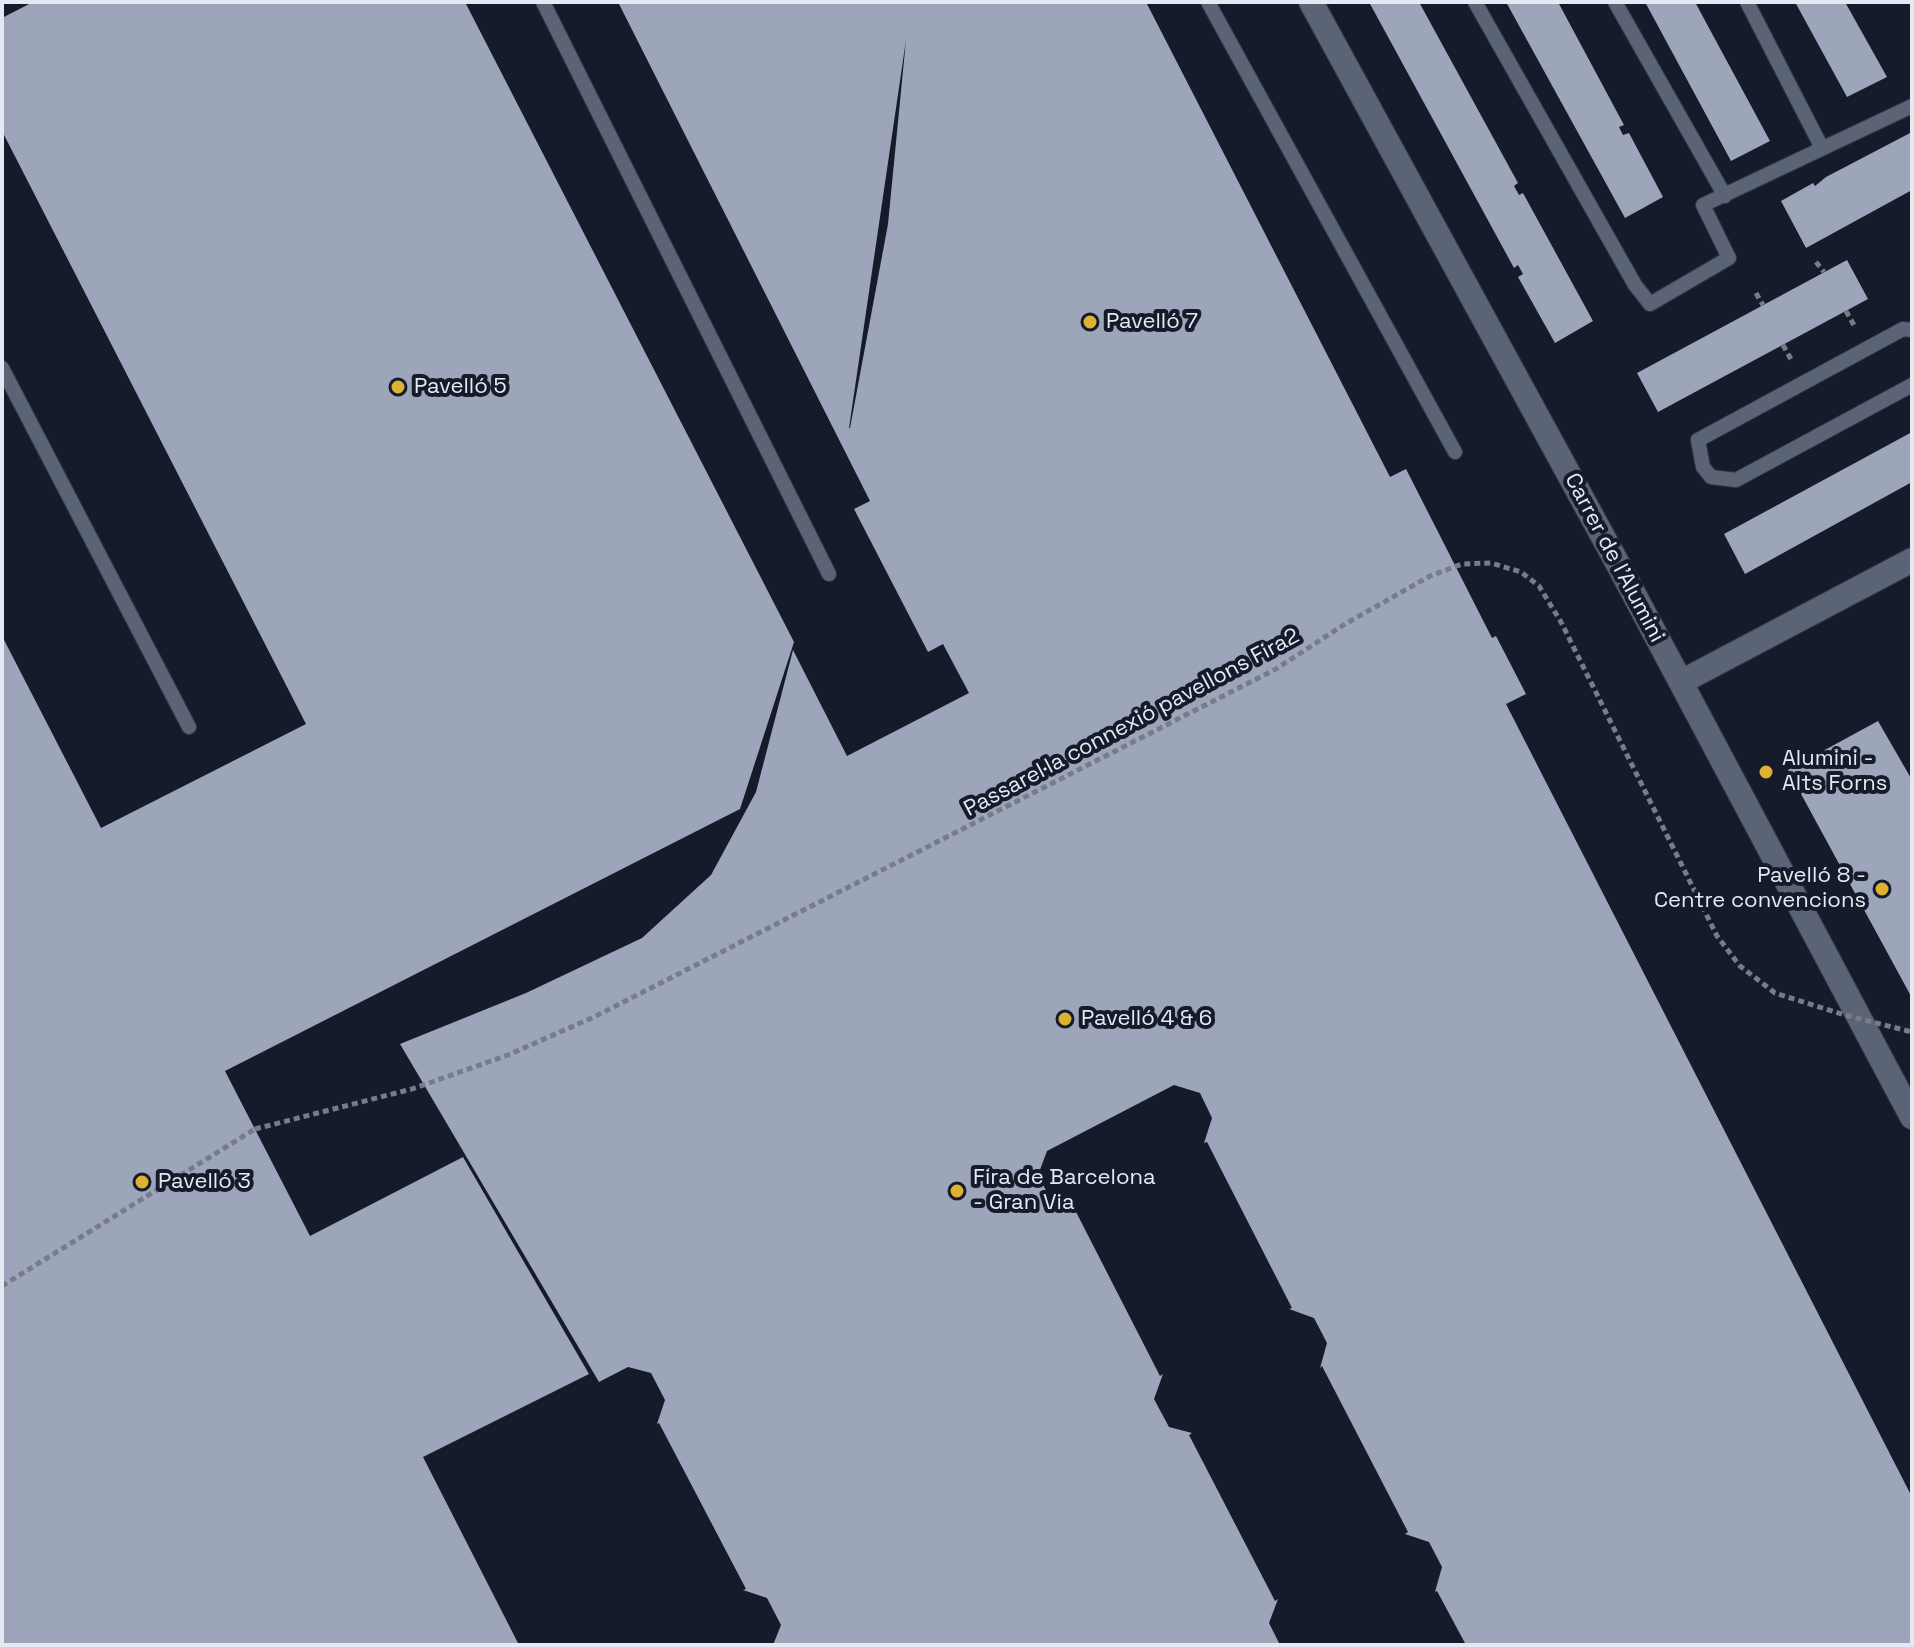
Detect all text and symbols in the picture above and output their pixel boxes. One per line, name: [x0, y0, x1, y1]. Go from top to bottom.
place label: Pavelló 7: [1106, 309, 1198, 335]
marker: Pavelló 7: [1081, 313, 1099, 331]
place label: Pavelló 5: [414, 374, 507, 400]
marker: Pavelló 5: [389, 378, 407, 396]
street label: Carrer de l'Alumini: [1558, 469, 1670, 647]
street label: Passarel·la connexió pavellons Fira2: [960, 623, 1304, 823]
place label: Alumini - Alts Forns: [1782, 746, 1887, 798]
marker: Alumini - Alts Forns: [1757, 763, 1775, 781]
place label: Pavelló 8 - Centre convencions: [1654, 863, 1866, 914]
marker: Pavelló 8 - Centre convencions: [1873, 880, 1891, 898]
place label: Pavelló 4 & 6: [1081, 1006, 1212, 1032]
marker: Pavelló 4 & 6: [1056, 1010, 1074, 1028]
place label: Fira de Barcelona - Gran Via: [973, 1165, 1156, 1216]
place label: Pavelló 3: [158, 1169, 251, 1195]
marker: Pavelló 3: [133, 1173, 151, 1191]
marker: Fira de Barcelona - Gran Via: [948, 1182, 966, 1200]

